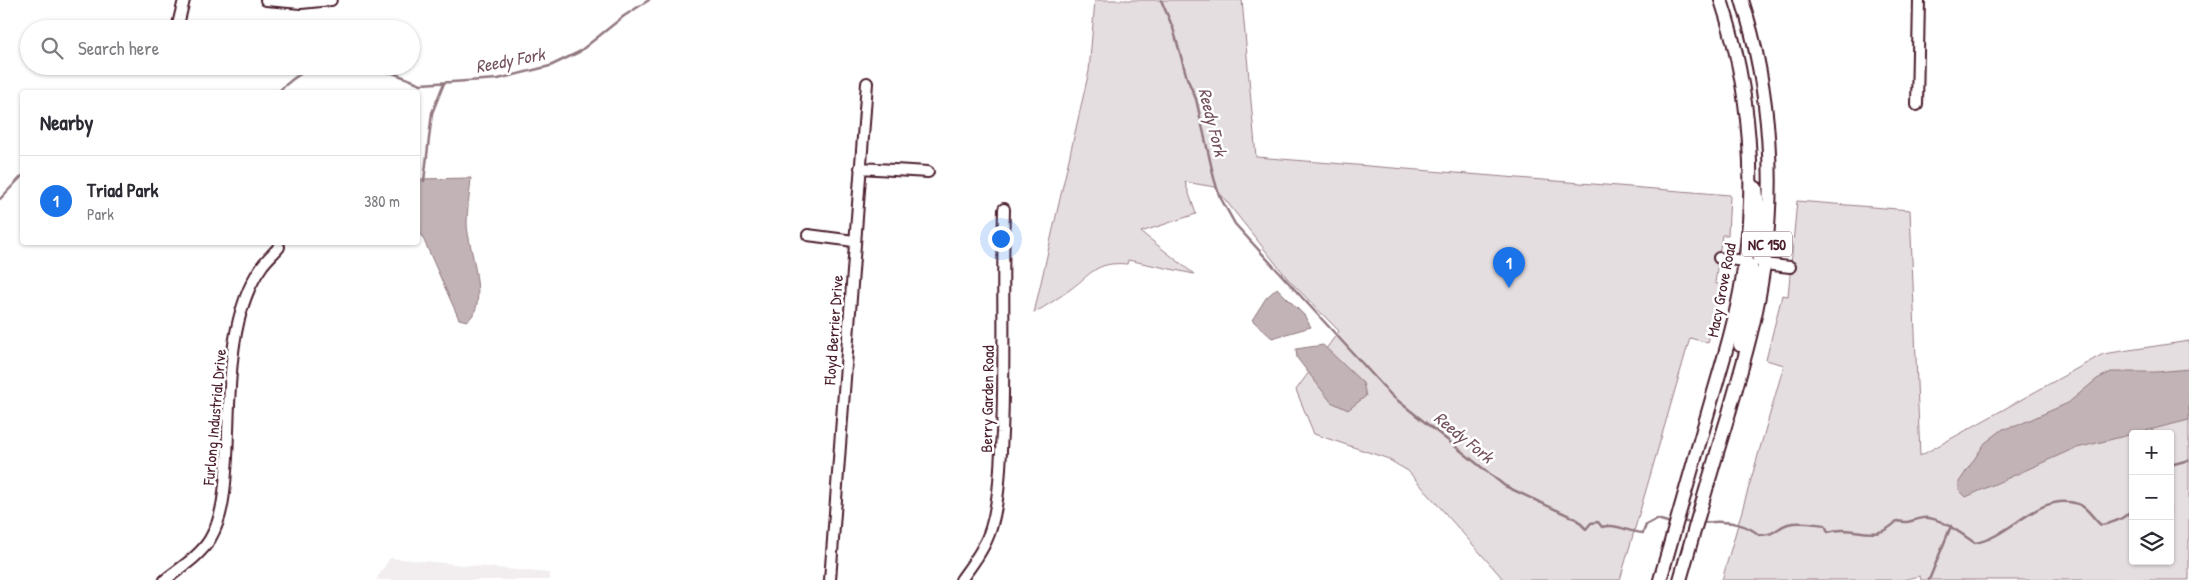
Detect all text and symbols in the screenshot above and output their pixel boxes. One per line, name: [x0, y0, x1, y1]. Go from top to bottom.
search box: [20, 20, 420, 75]
icon: search: [38, 34, 66, 62]
text: Search here: [78, 35, 159, 61]
water label: Reedy Fork: [473, 41, 548, 79]
water label: Reedy Fork: [1192, 85, 1234, 160]
text: Nearby: [40, 108, 93, 137]
text: Triad Park: [87, 177, 158, 203]
text: 1: [53, 190, 59, 212]
text: 380 m: [364, 190, 400, 212]
text: Park: [87, 203, 114, 225]
your location: [988, 226, 1014, 252]
road number: NC 150: [1742, 232, 1792, 256]
street label: Macy Grove Road: [1701, 241, 1741, 339]
pin: 1: [1493, 247, 1525, 288]
street label: Floyd Berrier Drive: [818, 274, 848, 387]
street label: Berry Garden Road: [975, 345, 999, 453]
street label: Furlong Industrial Drive: [197, 347, 231, 487]
water label: Reedy Fork: [1429, 405, 1500, 470]
map controls: [2129, 430, 2174, 565]
button: +: [2129, 430, 2174, 475]
button: −: [2129, 475, 2174, 520]
button: layers: [2129, 520, 2174, 565]

